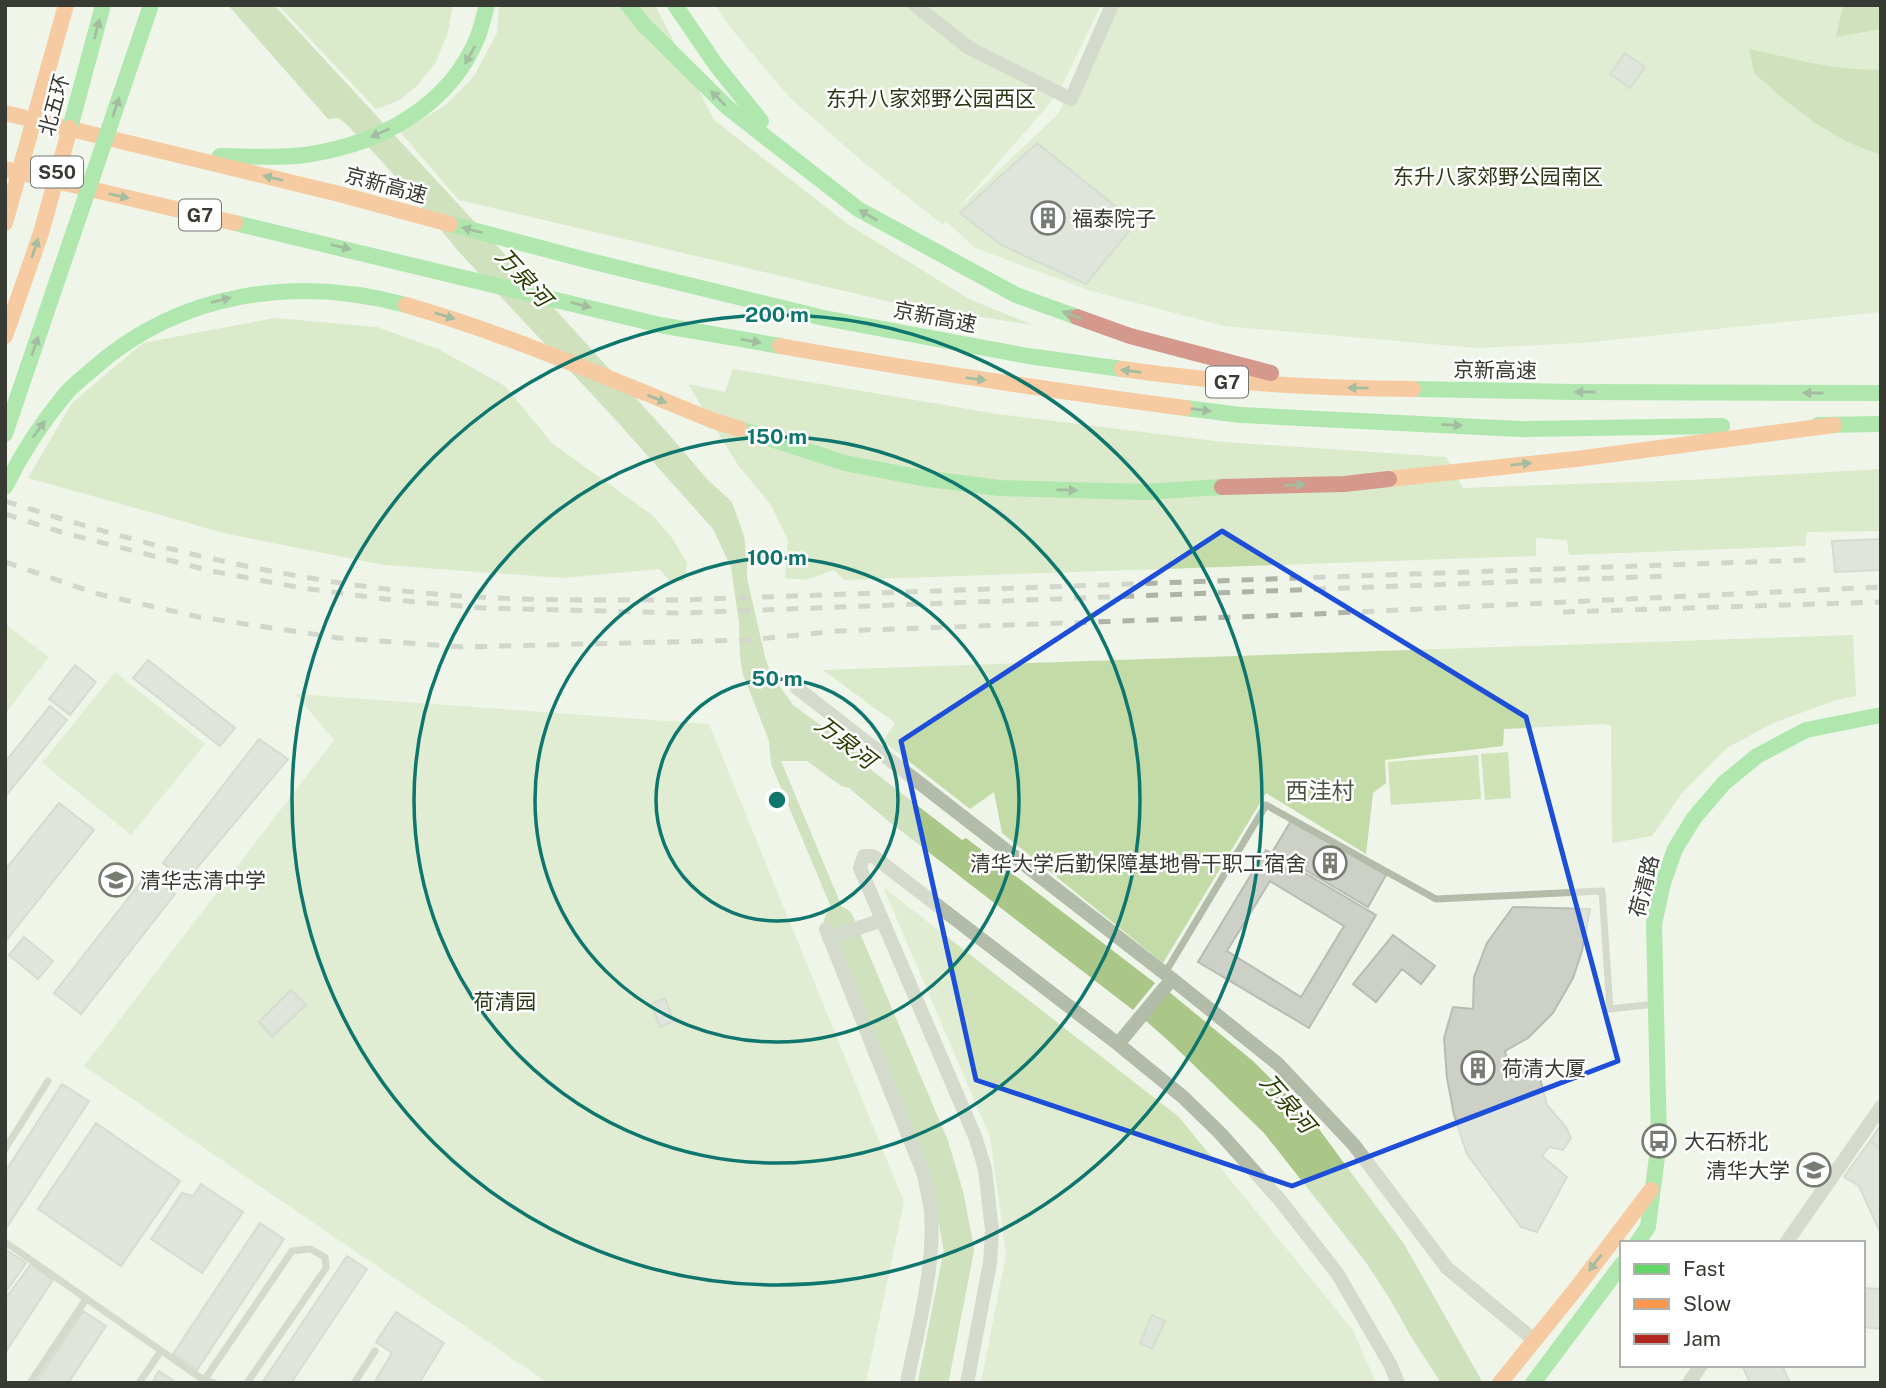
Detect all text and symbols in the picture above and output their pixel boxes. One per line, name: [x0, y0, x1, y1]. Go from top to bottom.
one-way arrow: [92, 19, 102, 40]
one-way arrow: [464, 46, 476, 65]
street label: 北五环: [34, 71, 74, 139]
park label: 东升八家郊野公园西区: [826, 86, 1036, 111]
one-way arrow: [710, 91, 727, 107]
one-way arrow: [111, 97, 122, 118]
one-way arrow: [369, 128, 390, 139]
road number: S50: [31, 156, 83, 188]
street label: 京新高速: [342, 162, 430, 208]
park label: 东升八家郊野公园南区: [1393, 164, 1603, 189]
one-way arrow: [262, 172, 284, 183]
one-way arrow: [109, 190, 131, 201]
building icon: 福泰院子: [1029, 199, 1067, 237]
road number: G7: [179, 200, 221, 230]
place label: 福泰院子: [1072, 206, 1156, 231]
one-way arrow: [859, 208, 878, 221]
one-way arrow: [462, 224, 483, 234]
one-way arrow: [30, 238, 41, 259]
one-way arrow: [330, 242, 352, 253]
water label: 万泉河: [491, 242, 560, 315]
one-way arrow: [210, 295, 232, 306]
street label: 京新高速: [891, 297, 979, 337]
one-way arrow: [570, 300, 592, 311]
text: 200 m: [745, 302, 809, 327]
one-way arrow: [1061, 310, 1082, 321]
one-way arrow: [434, 312, 455, 322]
one-way arrow: [30, 335, 41, 356]
one-way arrow: [740, 336, 762, 347]
street label: 京新高速: [1453, 357, 1537, 383]
one-way arrow: [1120, 365, 1142, 376]
road number: G7: [1206, 366, 1248, 398]
one-way arrow: [965, 374, 987, 385]
one-way arrow: [1346, 383, 1368, 394]
one-way arrow: [1574, 386, 1596, 398]
one-way arrow: [1801, 388, 1823, 399]
one-way arrow: [646, 393, 667, 404]
one-way arrow: [1190, 404, 1212, 415]
one-way arrow: [32, 420, 46, 438]
one-way arrow: [1442, 420, 1464, 431]
text: 150 m: [747, 424, 807, 449]
one-way arrow: [1510, 459, 1532, 470]
one-way arrow: [1284, 479, 1306, 491]
one-way arrow: [1057, 484, 1079, 496]
text: 100 m: [747, 545, 807, 570]
text: 50 m: [751, 666, 803, 691]
water label: 万泉河: [811, 710, 885, 776]
district label: 西洼村: [1286, 777, 1355, 804]
centre of rings: [765, 788, 789, 812]
building icon: 清华大学后勤保障基地骨干职工宿舍: [1311, 844, 1349, 882]
place label: 清华大学后勤保障基地骨干职工宿舍: [970, 851, 1306, 876]
street label: 荷清路: [1624, 852, 1664, 920]
school or university icon: 清华志清中学: [97, 861, 135, 899]
place label: 清华志清中学: [140, 868, 266, 893]
park label: 荷清园: [474, 989, 537, 1014]
building icon: 荷清大厦: [1459, 1049, 1497, 1087]
place label: 荷清大厦: [1502, 1056, 1586, 1081]
water label: 万泉河: [1255, 1068, 1323, 1141]
bus stop icon: 大石桥北: [1640, 1122, 1678, 1160]
place label: 大石桥北: [1684, 1129, 1768, 1154]
school or university icon: 清华大学: [1795, 1151, 1833, 1189]
place label: 清华大学: [1706, 1158, 1790, 1183]
legend: [1620, 1241, 1865, 1367]
one-way arrow: [1588, 1254, 1603, 1272]
text: Fast: [1683, 1256, 1725, 1281]
text: Slow: [1683, 1291, 1731, 1316]
text: Jam: [1683, 1326, 1721, 1351]

